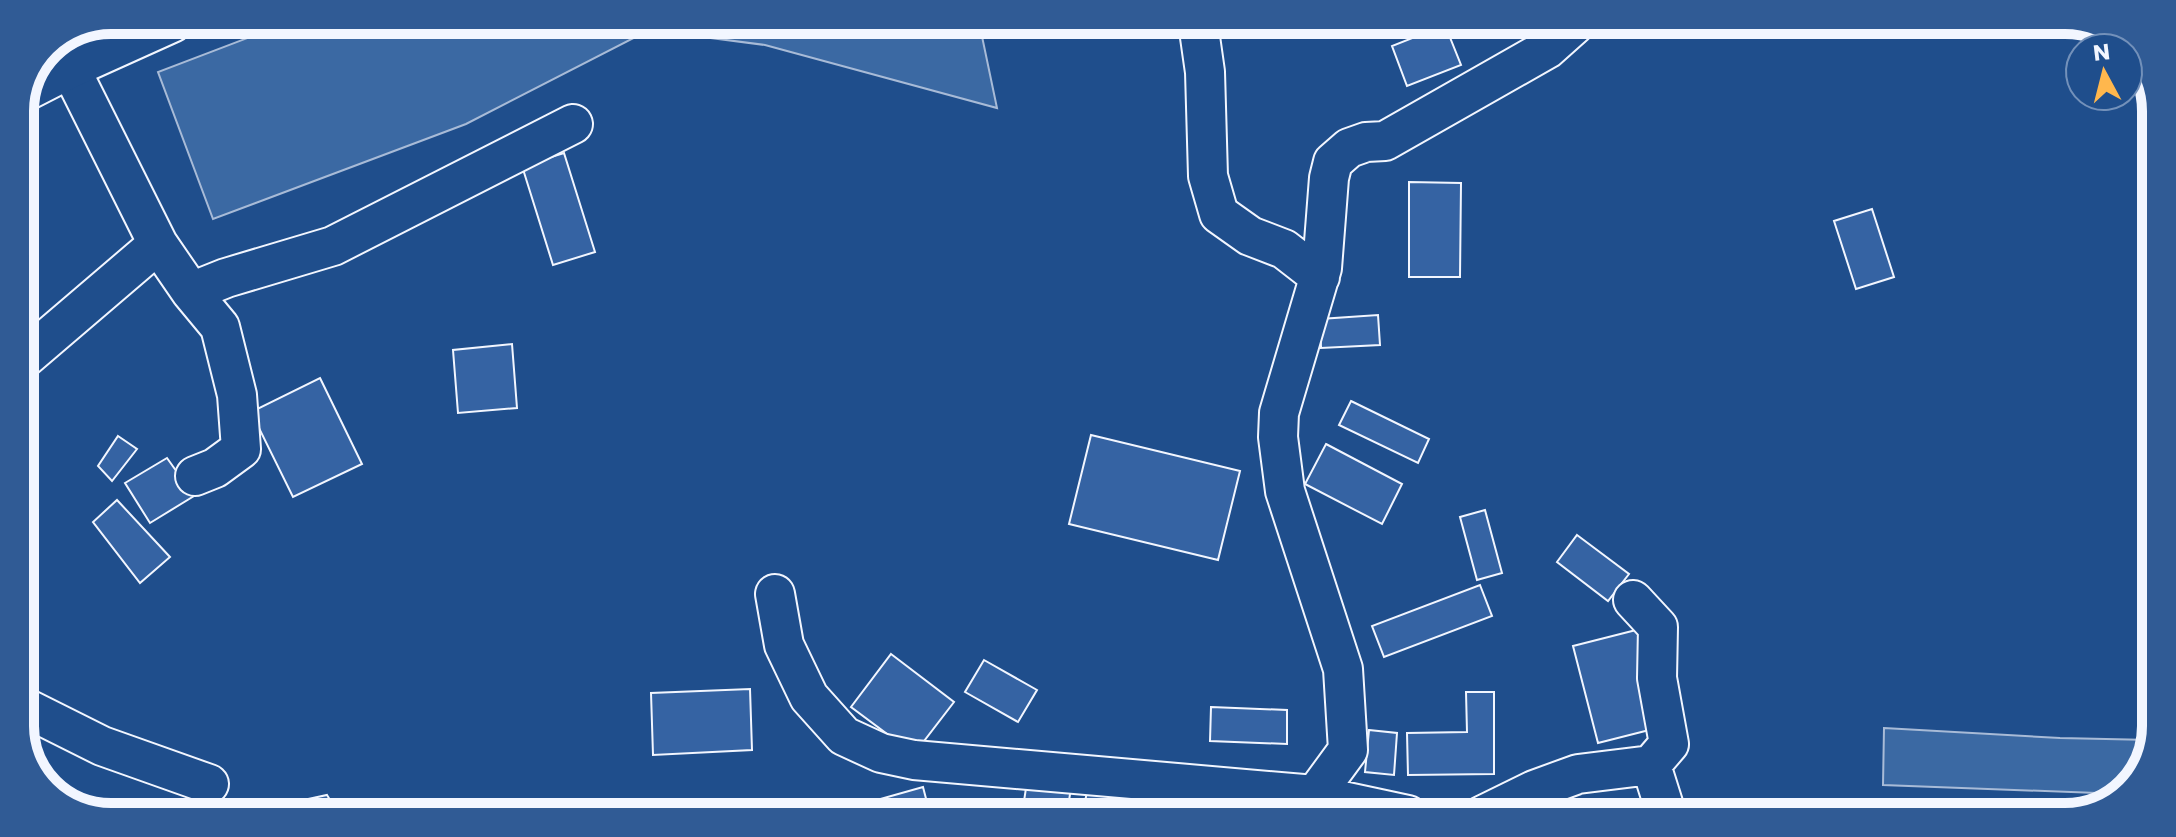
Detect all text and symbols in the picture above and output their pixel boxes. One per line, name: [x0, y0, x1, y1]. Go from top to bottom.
north arrow: [2064, 32, 2144, 112]
text: N: [2092, 36, 2112, 69]

